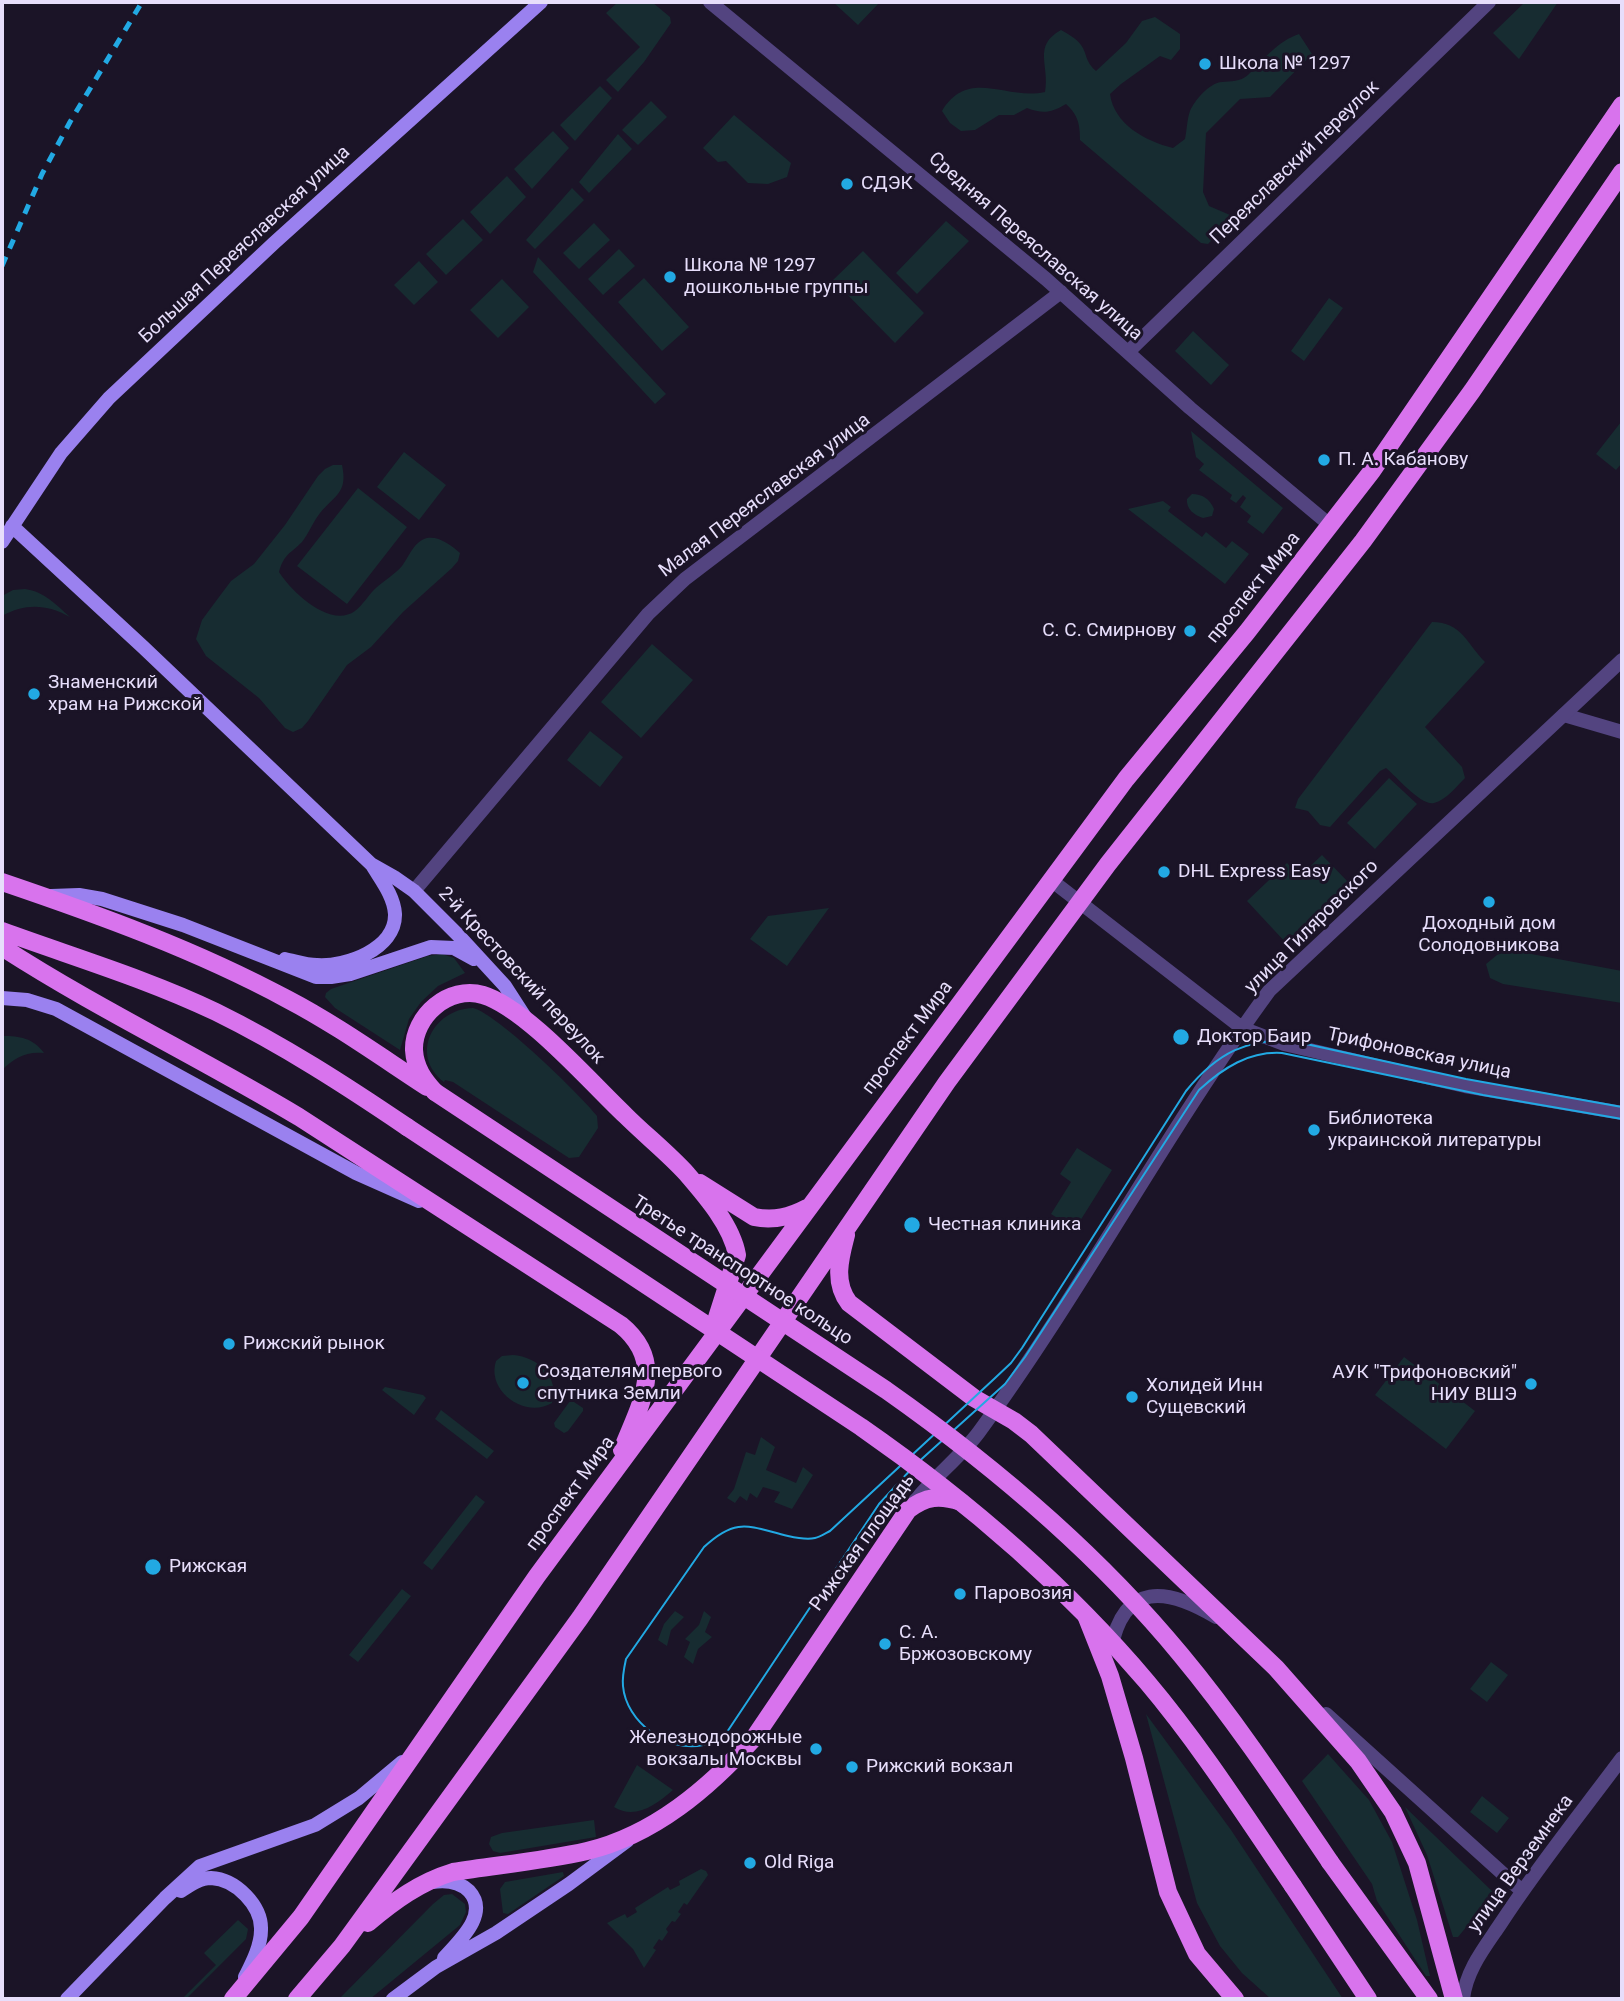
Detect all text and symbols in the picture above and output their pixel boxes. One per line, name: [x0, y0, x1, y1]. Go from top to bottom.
place label: Школа № 1297: [1219, 53, 1351, 75]
marker: Школа № 1297: [1197, 56, 1213, 72]
street label: Переяславский переулок: [1206, 76, 1384, 250]
street label: Большая Переяславская улица: [135, 141, 355, 349]
street label: Средняя Переяславская улица: [923, 148, 1147, 346]
place label: СДЭК: [861, 173, 913, 195]
marker: СДЭК: [839, 176, 855, 192]
place label: Школа № 1297 дошкольные группы: [684, 255, 868, 299]
marker: Школа № 1297 дошкольные группы: [662, 269, 678, 285]
street label: Малая Переяславская улица: [655, 409, 875, 583]
place label: П. А. Кабанову: [1338, 449, 1468, 471]
marker: П. А. Кабанову: [1316, 452, 1332, 468]
street label: проспект Мира: [1202, 528, 1306, 648]
place label: С. С. Смирнову: [1042, 620, 1176, 642]
marker: С. С. Смирнову: [1182, 623, 1198, 639]
place label: Знаменский храм на Рижской: [48, 672, 202, 716]
marker: Знаменский храм на Рижской: [26, 686, 42, 702]
street label: улица Гиляровского: [1240, 855, 1384, 999]
place label: DHL Express Easy: [1178, 861, 1330, 883]
marker: DHL Express Easy: [1156, 864, 1172, 880]
street label: 2-й Крестовский переулок: [433, 883, 609, 1069]
marker: Доходный дом Солодовникова: [1481, 894, 1497, 910]
place label: Доходный дом Солодовникова: [1418, 913, 1560, 957]
street label: проспект Мира: [858, 977, 958, 1099]
street label: Трифоновская улица: [1325, 1023, 1513, 1085]
place label: Доктор Баир: [1197, 1026, 1311, 1048]
marker: Доктор Баир: [1171, 1027, 1191, 1047]
place label: Библиотека украинской литературы: [1328, 1108, 1542, 1152]
marker: Библиотека украинской литературы: [1306, 1122, 1322, 1138]
street label: Третье транспортное кольцо: [628, 1191, 856, 1351]
place label: Честная клиника: [928, 1214, 1081, 1236]
marker: Честная клиника: [902, 1215, 922, 1235]
place label: Рижский рынок: [243, 1333, 385, 1355]
marker: Рижский рынок: [221, 1336, 237, 1352]
place label: Создателям первого спутника Земли: [537, 1361, 722, 1405]
place label: АУК "Трифоновский" НИУ ВШЭ: [1332, 1362, 1517, 1406]
marker: Создателям первого спутника Земли: [515, 1375, 531, 1391]
place label: Холидей Инн Сущевский: [1146, 1375, 1263, 1419]
marker: АУК "Трифоновский" НИУ ВШЭ: [1523, 1376, 1539, 1392]
marker: Холидей Инн Сущевский: [1124, 1389, 1140, 1405]
street label: проспект Мира: [522, 1432, 620, 1556]
street label: Рижская площадь: [806, 1470, 920, 1616]
place label: Рижская: [169, 1556, 247, 1578]
marker: Рижская: [143, 1557, 163, 1577]
place label: Паровозия: [974, 1583, 1072, 1605]
marker: Паровозия: [952, 1586, 968, 1602]
place label: С. А. Бржозовскому: [899, 1622, 1032, 1666]
marker: С. А. Бржозовскому: [877, 1636, 893, 1652]
place label: Железнодорожные вокзалы Москвы: [629, 1727, 802, 1771]
marker: Железнодорожные вокзалы Москвы: [808, 1741, 824, 1757]
place label: Рижский вокзал: [866, 1756, 1013, 1778]
marker: Рижский вокзал: [844, 1759, 860, 1775]
street label: улица Верземнека: [1463, 1791, 1579, 1937]
place label: Old Riga: [764, 1852, 834, 1874]
marker: Old Riga: [742, 1855, 758, 1871]

